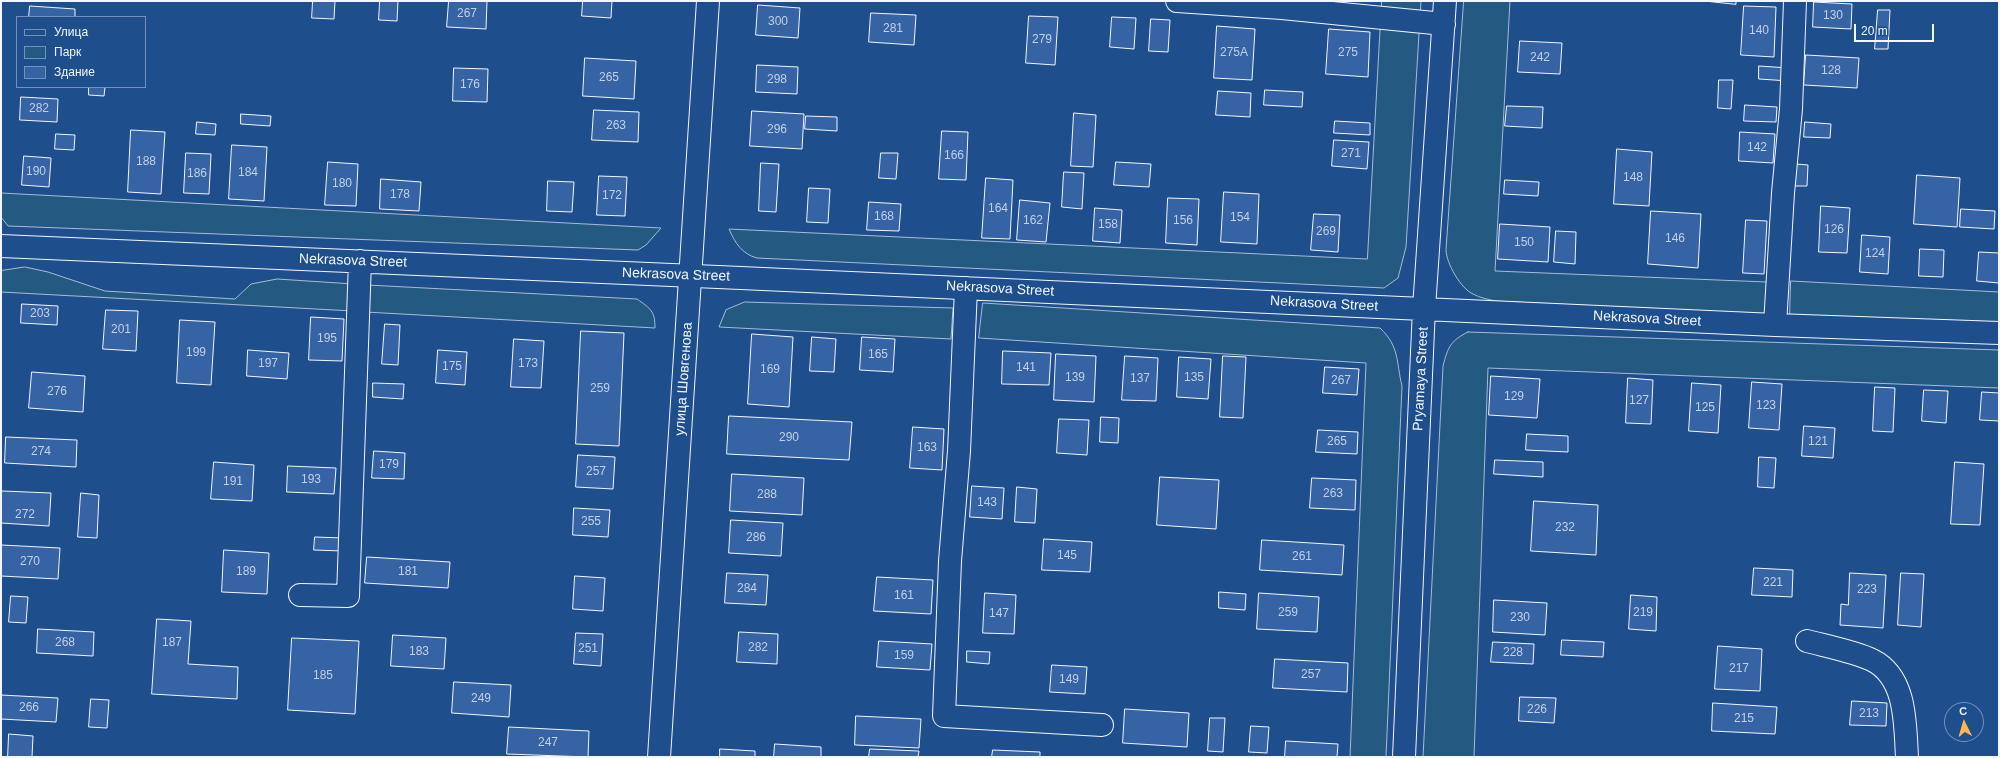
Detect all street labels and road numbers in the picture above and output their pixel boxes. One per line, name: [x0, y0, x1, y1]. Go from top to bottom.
street label: Nekrasova Street: [299, 251, 407, 271]
street label: Nekrasova Street: [622, 265, 730, 285]
street label: Nekrasova Street: [946, 278, 1054, 300]
street label: Nekrasova Street: [1270, 293, 1378, 315]
street label: Nekrasova Street: [1593, 308, 1701, 330]
street label: улица Шовгенова: [672, 322, 696, 436]
street label: Pryamaya Street: [1410, 327, 1432, 431]

